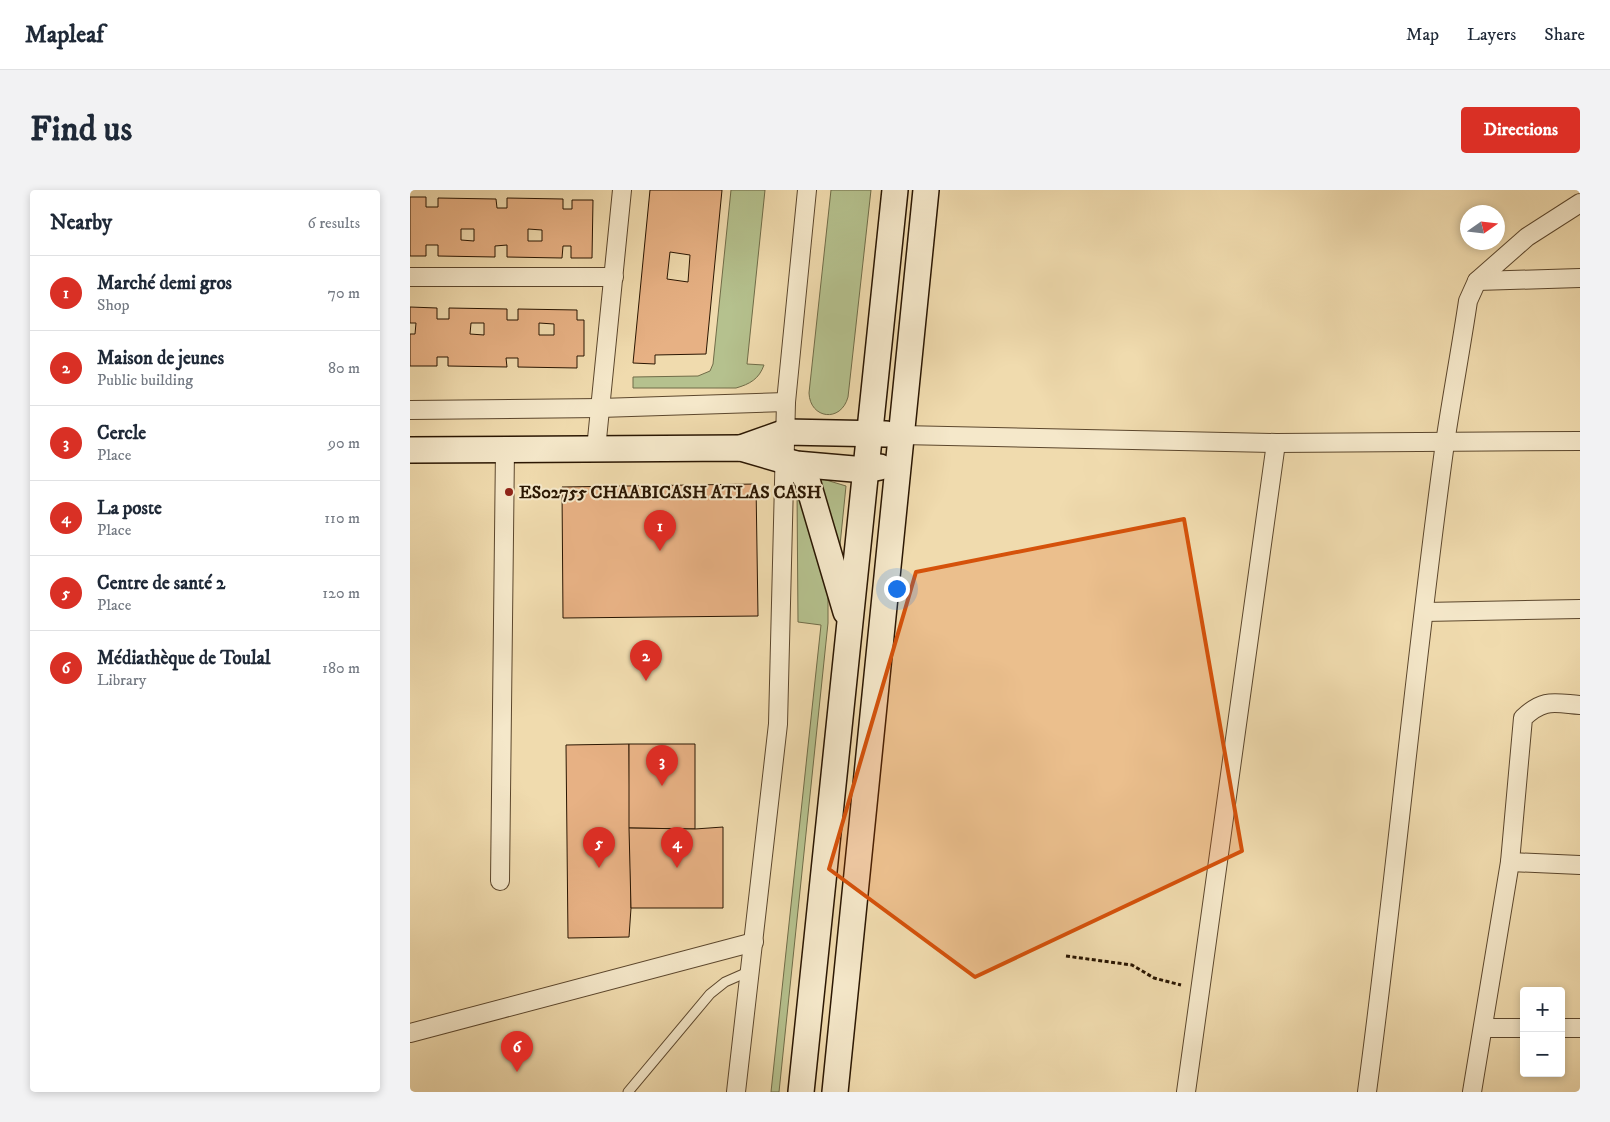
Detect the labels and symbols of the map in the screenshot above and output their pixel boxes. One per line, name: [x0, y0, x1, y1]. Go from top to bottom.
north arrow: [1460, 205, 1505, 250]
place label: ES02755 CHAABICASH ATLAS CASH: [519, 482, 822, 504]
marker: ES02755 CHAABICASH ATLAS CASH: [503, 486, 515, 498]
pin: 1: [644, 510, 676, 551]
your location: [884, 576, 910, 602]
pin: 2: [630, 640, 662, 681]
pin: 3: [646, 745, 678, 786]
pin: 5: [583, 827, 615, 868]
pin: 4: [661, 827, 693, 868]
pin: 6: [501, 1031, 533, 1072]

